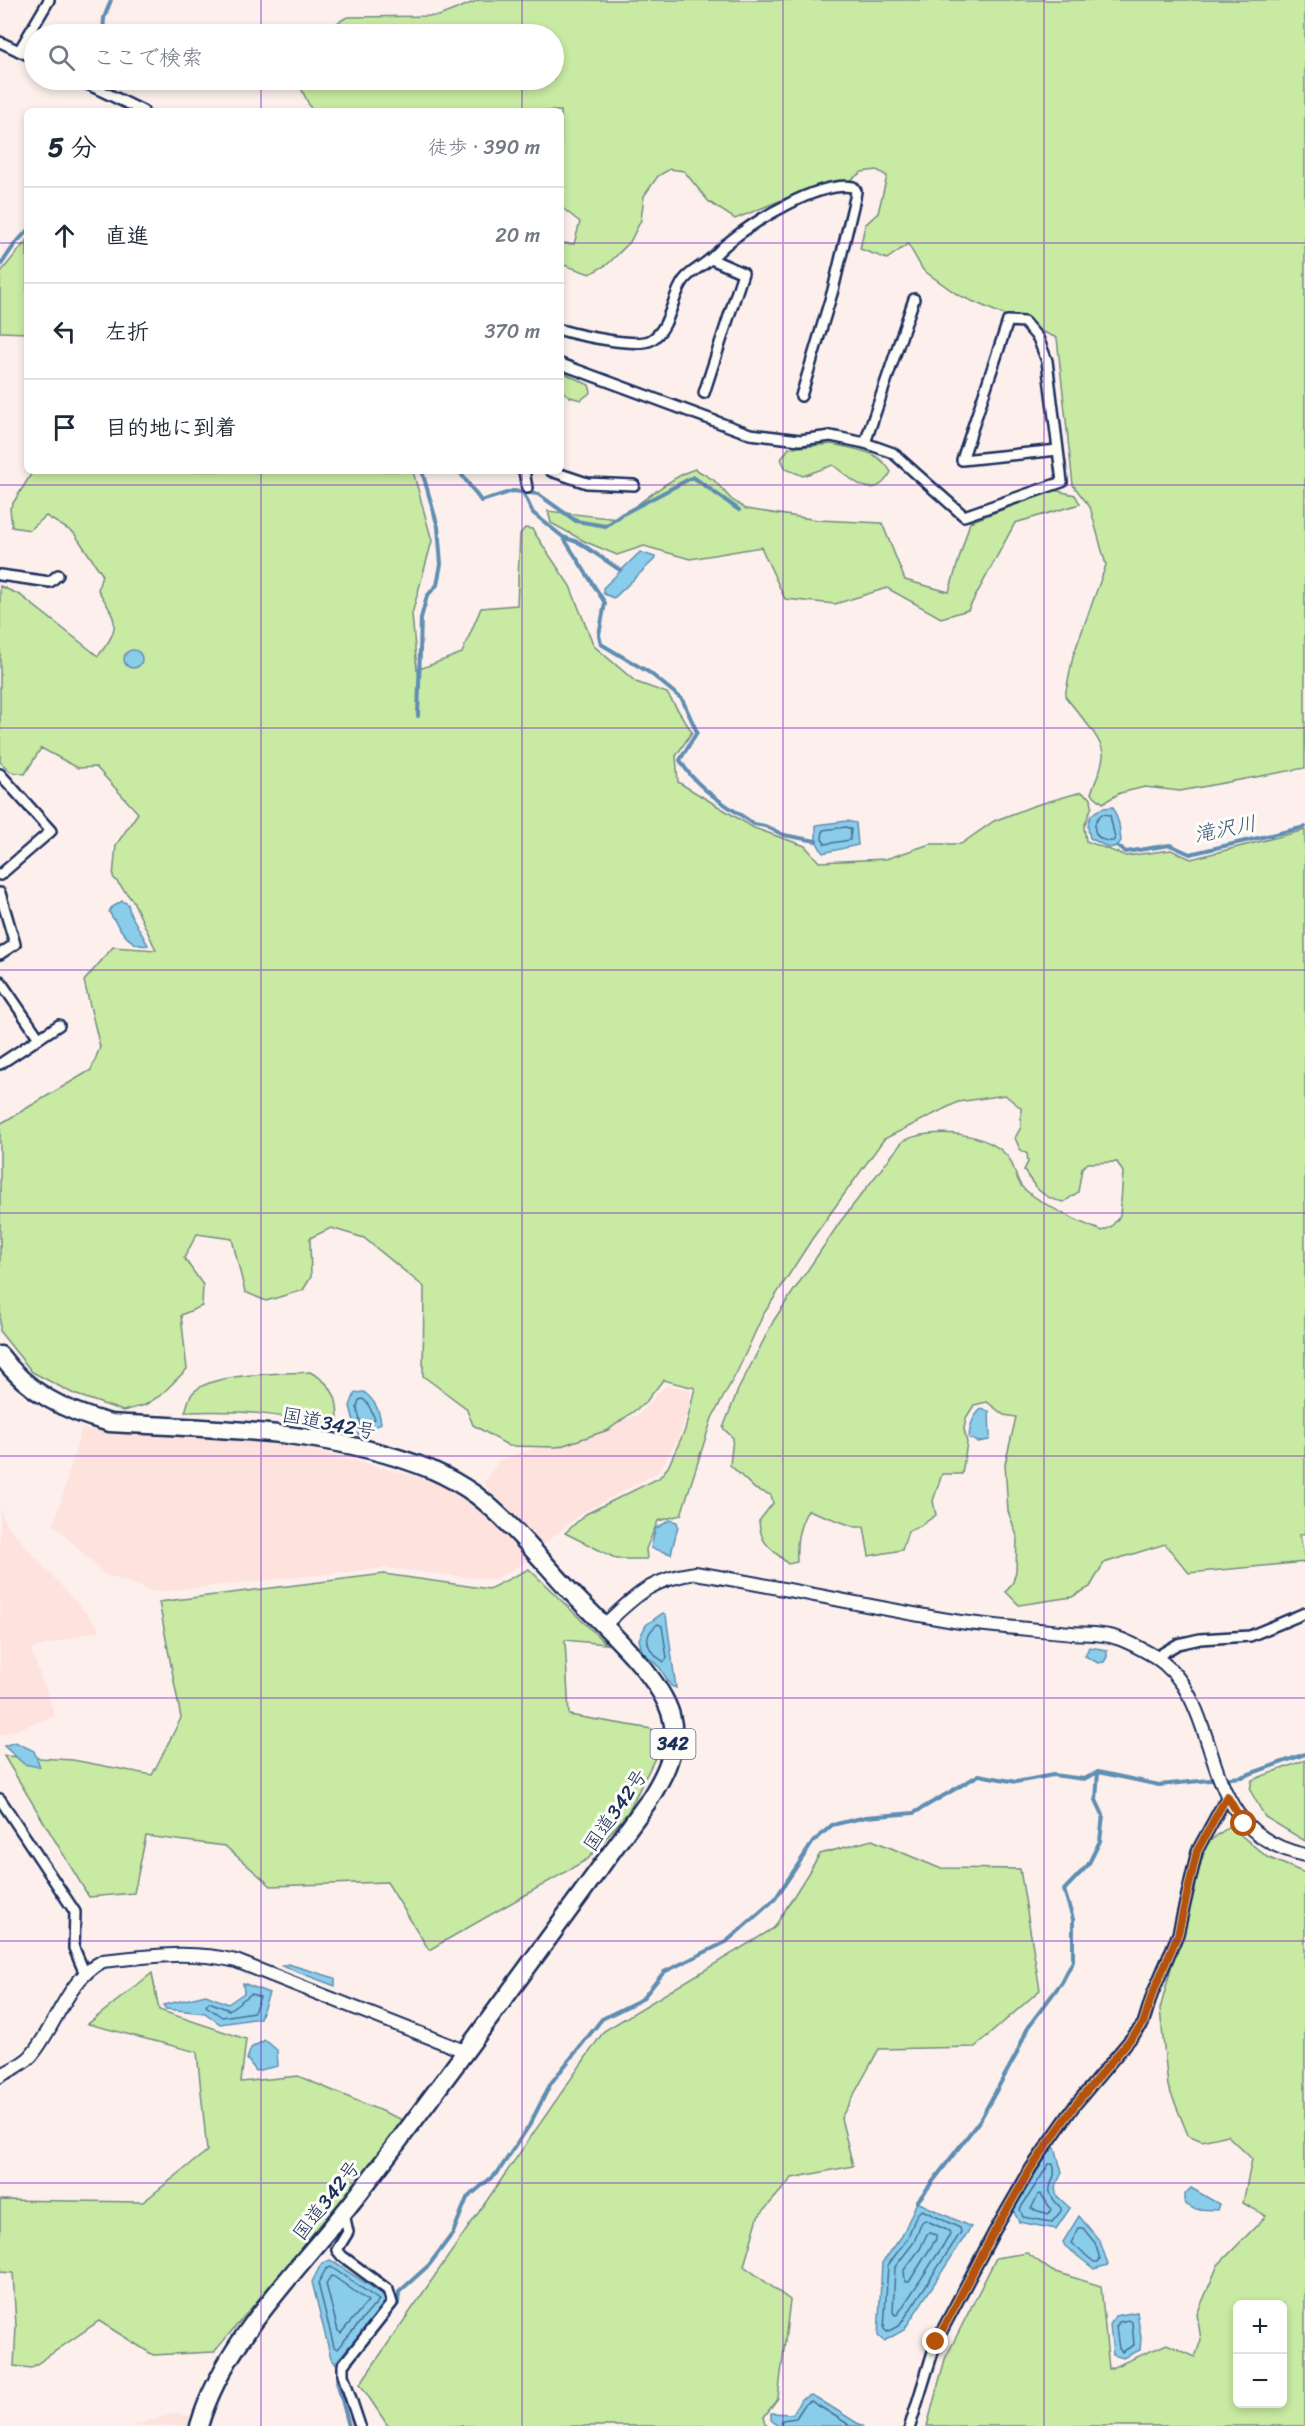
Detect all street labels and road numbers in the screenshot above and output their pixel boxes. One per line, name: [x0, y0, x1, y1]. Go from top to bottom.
street label: 国道342号: [279, 1397, 379, 1450]
road number: 342: [650, 1729, 696, 1759]
street label: 国道342号: [574, 1761, 657, 1859]
street label: 国道342号: [283, 2152, 369, 2249]

